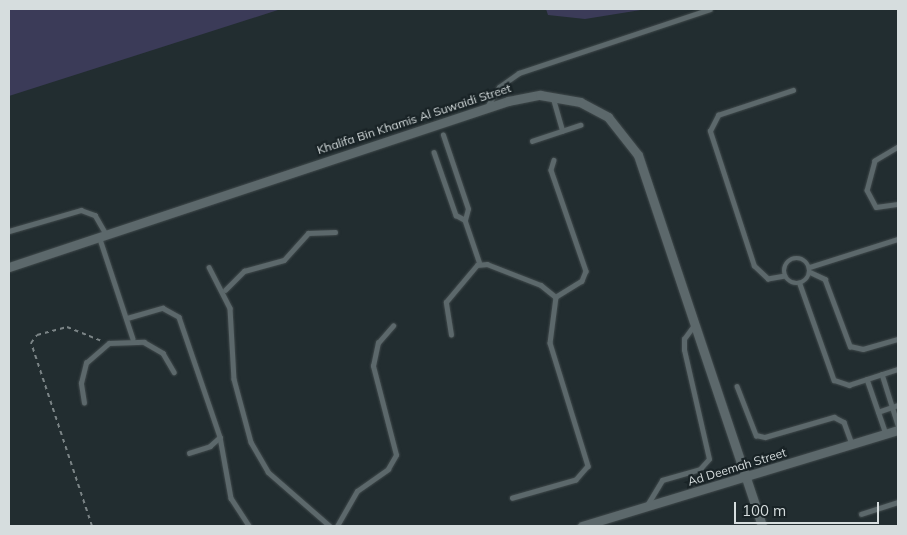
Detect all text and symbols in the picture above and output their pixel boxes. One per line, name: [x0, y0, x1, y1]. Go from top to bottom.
street label: Khalifa Bin Khamis Al Suwaidi Street: [315, 81, 513, 157]
street label: Ad Deemah Street: [686, 445, 788, 489]
scale bar: [737, 492, 882, 524]
text: 100 m: [742, 501, 786, 520]

